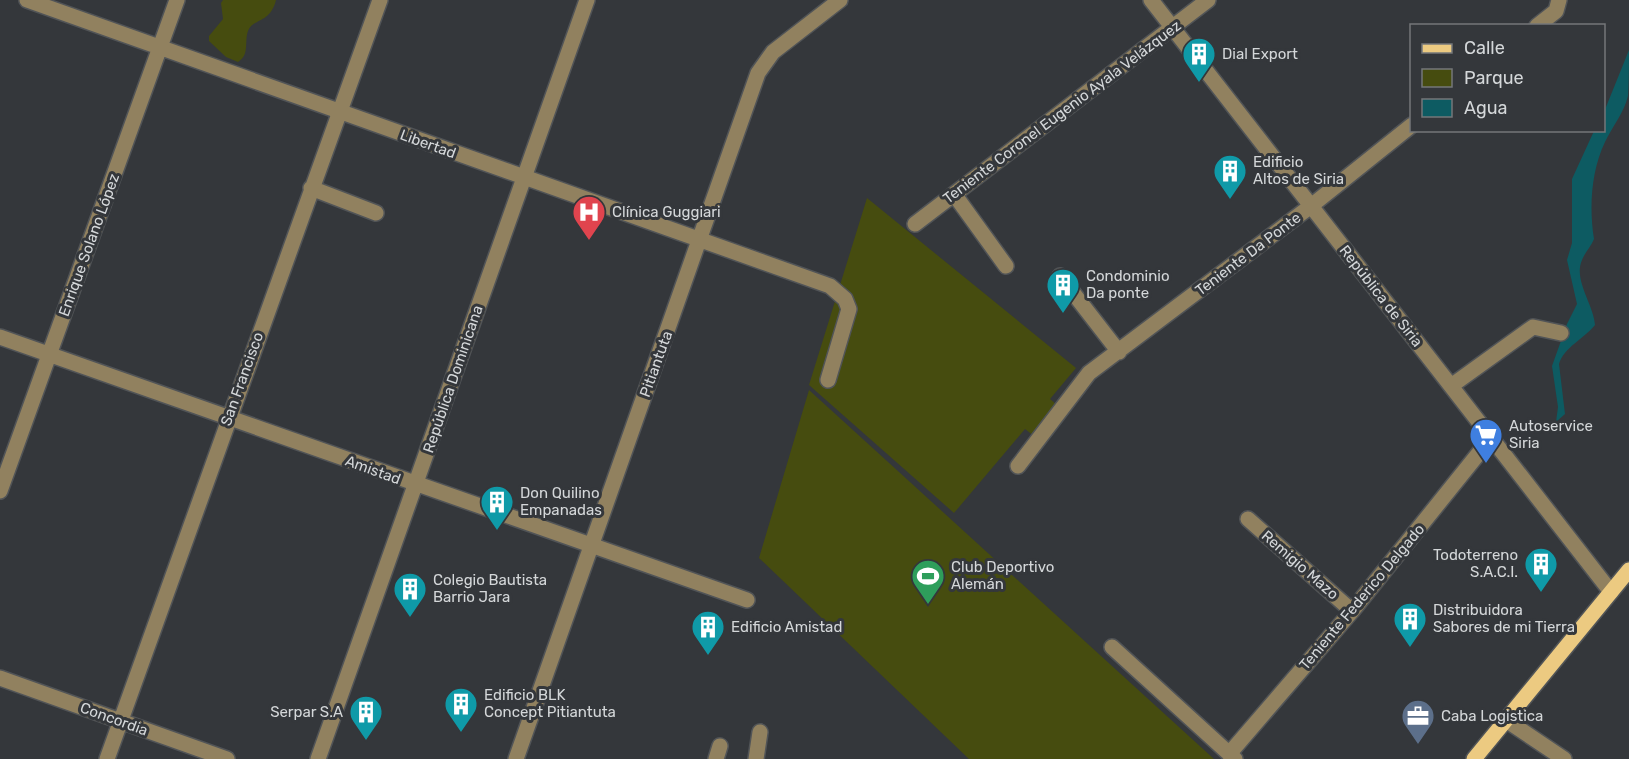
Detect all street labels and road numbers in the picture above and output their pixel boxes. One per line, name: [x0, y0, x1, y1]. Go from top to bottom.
street label: Teniente Coronel Eugenio Ayala Velázquez: [939, 16, 1185, 207]
street label: Libertad: [398, 126, 458, 162]
street label: Enrique Solano López: [55, 171, 123, 319]
street label: Teniente Da Ponte: [1192, 208, 1304, 300]
street label: República de Siria: [1336, 242, 1426, 350]
street label: República Dominicana: [419, 303, 487, 455]
street label: Pitiantuta: [636, 328, 676, 400]
street label: San Francisco: [217, 330, 267, 428]
street label: Amistad: [343, 452, 403, 488]
street label: Teniente Federico Delgado: [1296, 520, 1428, 674]
street label: Remigio Mazo: [1258, 527, 1342, 603]
street label: Concordia: [78, 698, 150, 740]

